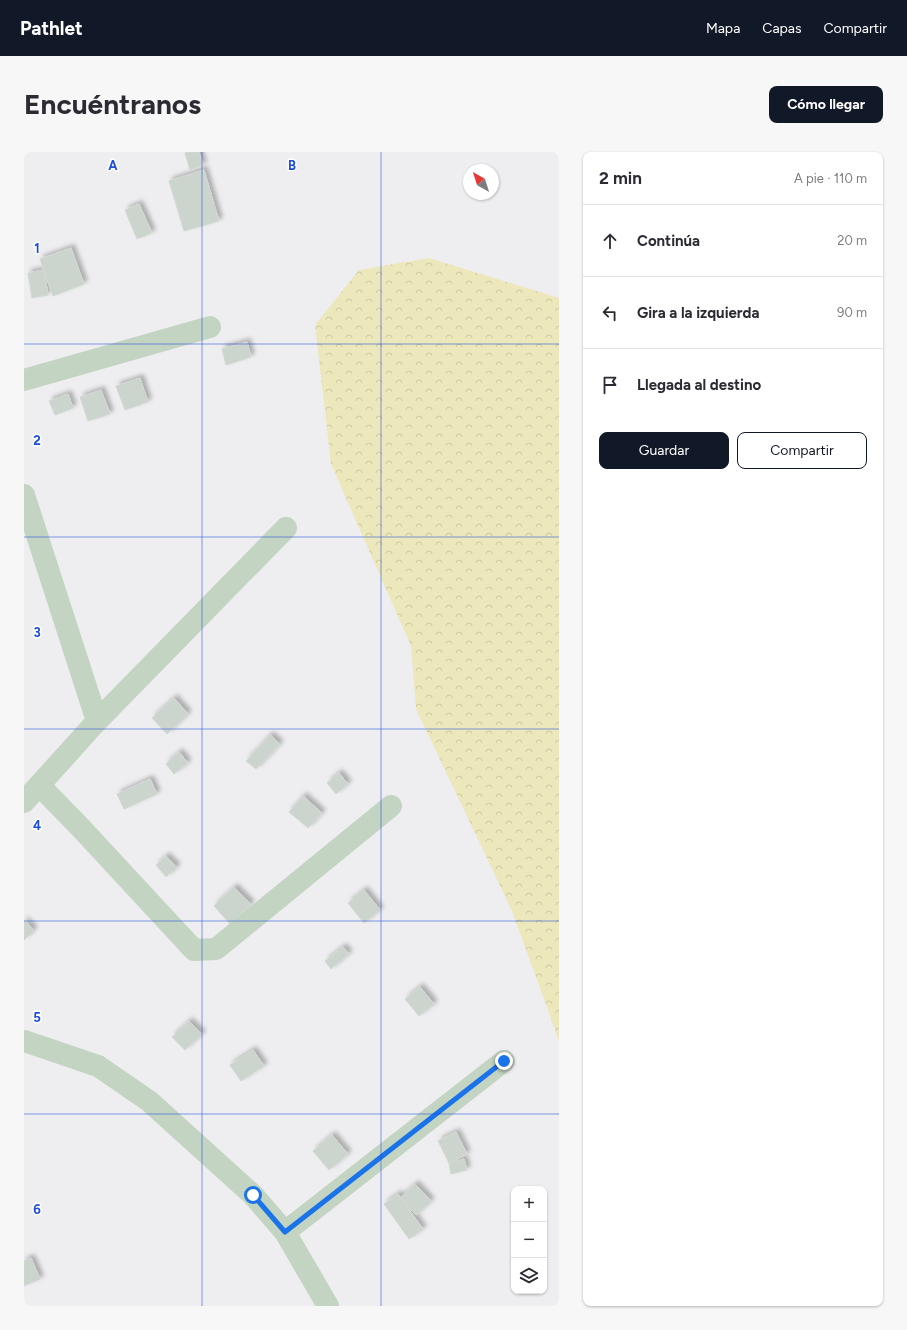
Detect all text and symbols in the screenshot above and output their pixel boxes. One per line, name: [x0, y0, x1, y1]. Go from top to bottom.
text: Pathlet: [20, 17, 83, 40]
text: Mapa: [706, 20, 740, 37]
text: Capas: [762, 20, 801, 37]
text: Compartir: [823, 20, 887, 37]
button: Cómo llegar: [769, 86, 883, 123]
text: Encuéntranos: [24, 87, 201, 121]
text: A: [108, 158, 118, 173]
text: B: [288, 158, 296, 173]
north arrow: [463, 164, 499, 200]
text: 2 min: [599, 168, 642, 188]
text: A pie · 110 m: [794, 171, 867, 186]
icon: ahead: [599, 230, 621, 252]
text: Continúa: [637, 232, 700, 250]
text: 20 m: [837, 233, 867, 248]
text: 1: [34, 241, 40, 256]
icon: left: [599, 302, 621, 324]
text: Gira a la izquierda: [637, 304, 759, 322]
text: 90 m: [837, 305, 867, 320]
icon: arrive: [599, 374, 621, 396]
text: Llegada al destino: [637, 376, 761, 394]
button: Guardar: [599, 432, 729, 469]
button: Compartir: [737, 432, 867, 469]
text: 2: [33, 433, 41, 448]
text: 3: [33, 625, 41, 640]
text: 4: [33, 818, 41, 833]
text: 5: [33, 1010, 41, 1025]
route end: [495, 1052, 513, 1070]
route start: [244, 1186, 262, 1204]
map controls: [511, 1186, 547, 1294]
button: +: [511, 1186, 547, 1222]
text: 6: [33, 1202, 41, 1217]
button: −: [511, 1222, 547, 1258]
button: layers: [511, 1258, 547, 1294]

